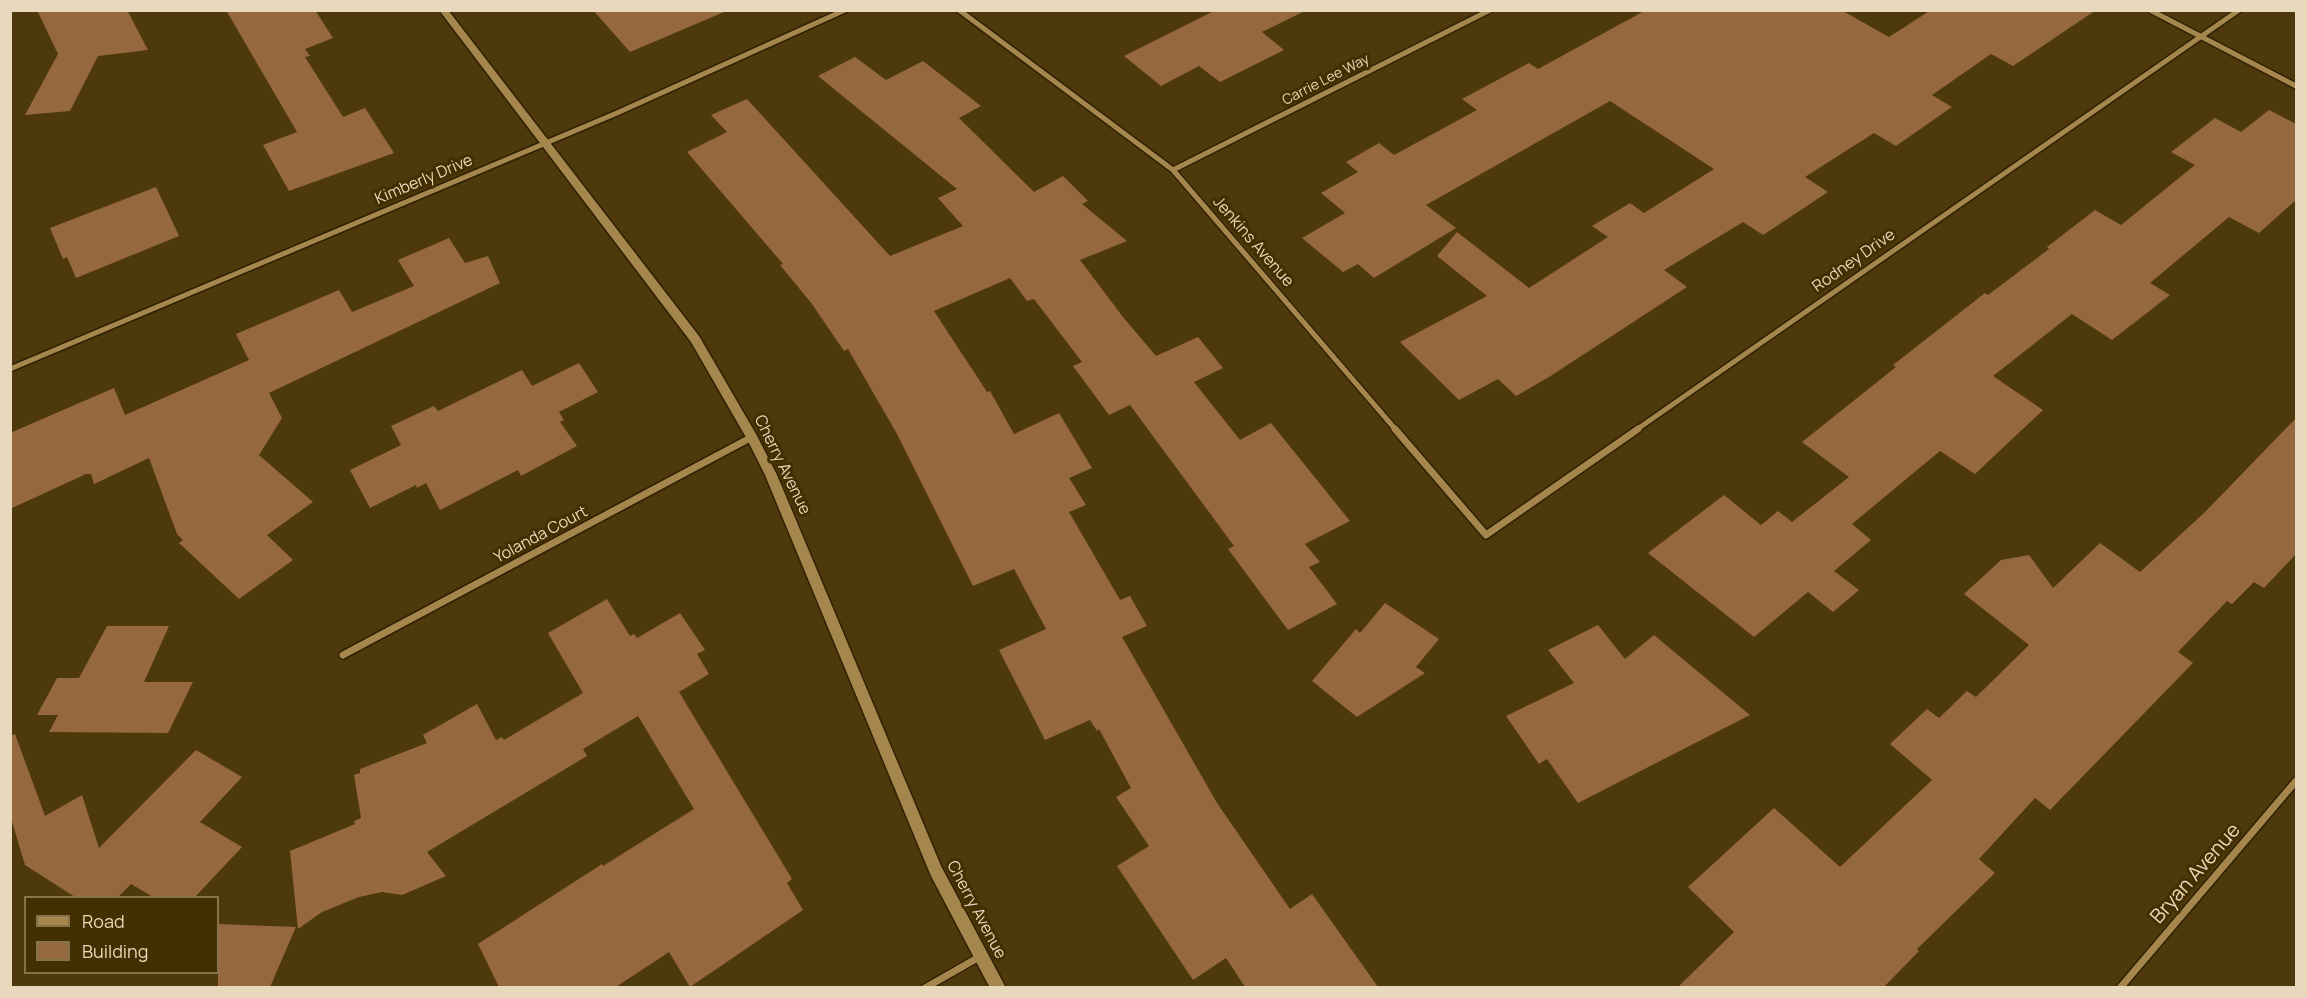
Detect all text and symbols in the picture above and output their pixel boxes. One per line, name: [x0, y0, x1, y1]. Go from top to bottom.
street label: Carrie Lee Way: [1280, 51, 1372, 109]
street label: Kimberly Drive: [372, 151, 476, 209]
street label: Jenkins Avenue: [1208, 193, 1298, 291]
street label: Rodney Drive: [1809, 225, 1899, 297]
street label: Cherry Avenue: [750, 412, 814, 518]
street label: Yolanda Court: [491, 502, 591, 568]
street label: Bryan Avenue: [2146, 819, 2246, 929]
street label: Cherry Avenue: [942, 858, 1010, 962]
legend: [24, 896, 219, 974]
text: Road: [82, 909, 125, 933]
text: Building: [82, 939, 148, 963]

